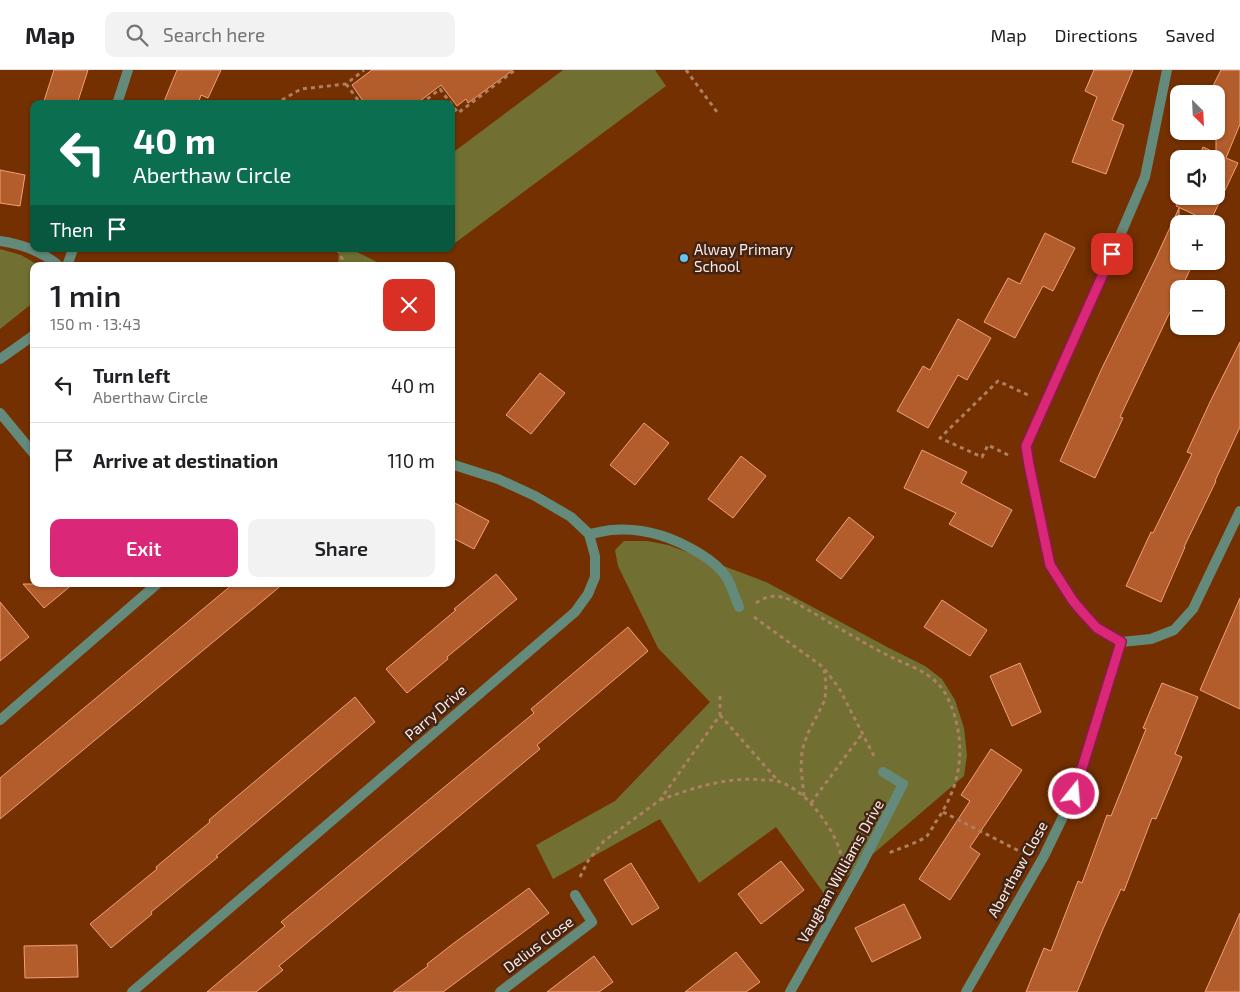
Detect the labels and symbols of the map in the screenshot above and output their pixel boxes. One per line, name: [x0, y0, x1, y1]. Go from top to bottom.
north arrow: [1170, 85, 1225, 140]
pin: [1091, 233, 1133, 275]
place label: Alway Primary School: [694, 240, 793, 275]
marker: Alway Primary School: [678, 252, 690, 264]
street label: Parry Drive: [401, 680, 469, 744]
position arrow: [1047, 767, 1099, 819]
street label: Vaughan Williams Drive: [793, 796, 887, 946]
street label: Aberthaw Close: [983, 818, 1051, 920]
street label: Delius Close: [499, 912, 577, 976]

